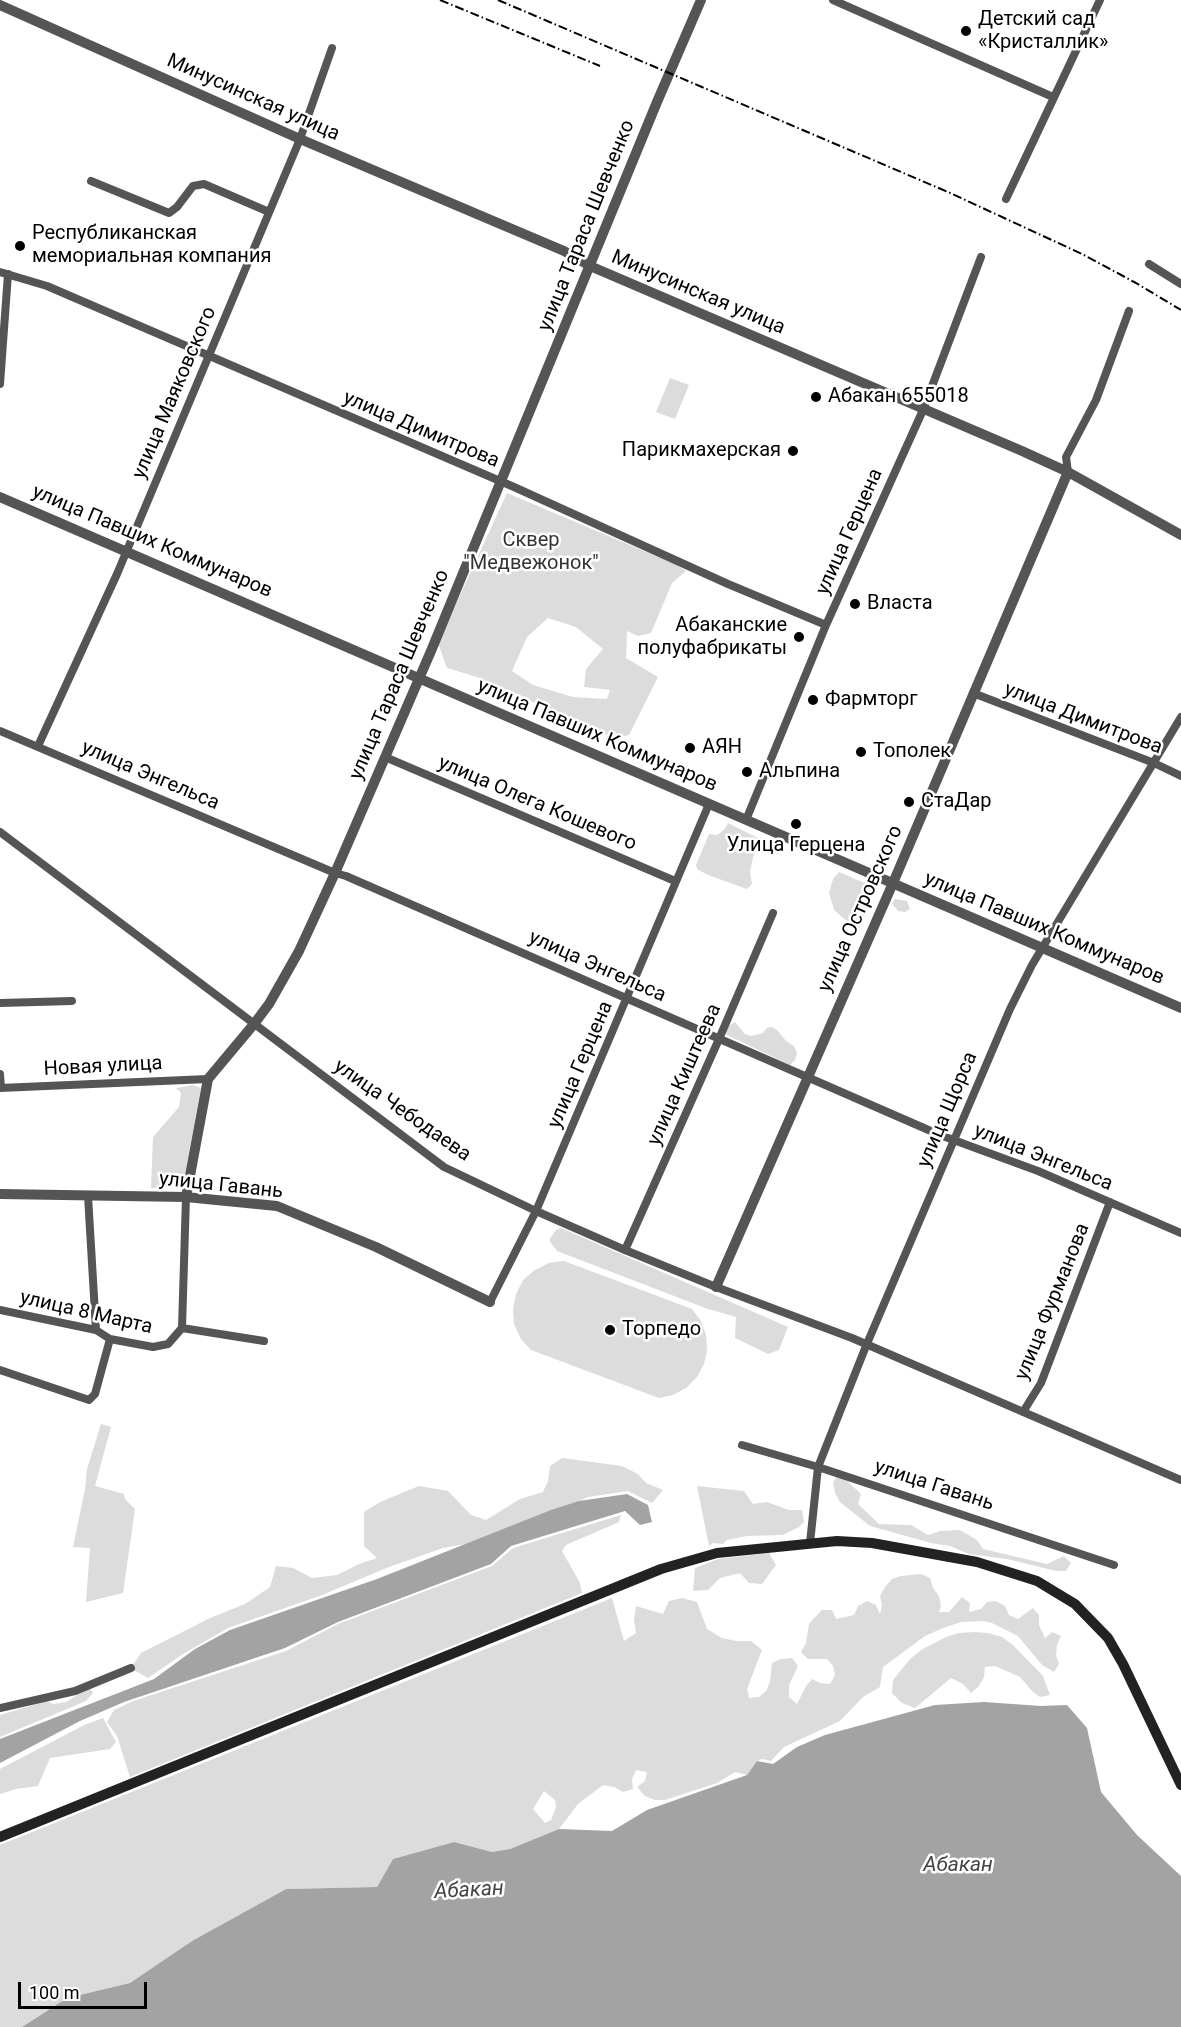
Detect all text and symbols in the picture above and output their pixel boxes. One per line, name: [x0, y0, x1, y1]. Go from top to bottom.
place label: Детский сад «Кристаллик»: [978, 8, 1108, 55]
marker: Детский сад «Кристаллик»: [959, 24, 973, 38]
street label: Минусинская улица: [163, 49, 343, 147]
street label: улица Тараса Шевченко: [534, 117, 640, 335]
place label: Республиканская мемориальная компания: [32, 222, 271, 269]
marker: Республиканская мемориальная компания: [13, 239, 27, 253]
street label: Минусинская улица: [608, 246, 788, 340]
street label: улица Маяковского: [128, 303, 222, 483]
place label: Абакан 655018: [828, 385, 969, 409]
street label: улица Димитрова: [339, 386, 503, 474]
marker: Абакан 655018: [809, 390, 823, 404]
place label: Парикмахерская: [622, 439, 781, 463]
marker: Парикмахерская: [786, 444, 800, 458]
street label: улица Герцена: [811, 465, 889, 599]
street label: улица Павших Коммунаров: [28, 480, 276, 604]
park label: Сквер "Медвежонок": [463, 529, 599, 576]
street label: улица Тараса Шевченко: [345, 566, 455, 784]
place label: Власта: [867, 592, 933, 616]
marker: Власта: [848, 597, 862, 611]
place label: Абаканские полуфабрикаты: [638, 614, 787, 661]
marker: Абаканские полуфабрикаты: [792, 630, 806, 644]
street label: улица Павших Коммунаров: [473, 674, 721, 798]
street label: улица Димитрова: [1001, 678, 1165, 760]
place label: Фармторг: [825, 688, 918, 712]
marker: Фармторг: [806, 693, 820, 707]
street label: улица Энгельса: [77, 736, 223, 816]
place label: АЯН: [702, 736, 742, 760]
place label: Тополек: [873, 740, 951, 764]
marker: АЯН: [683, 741, 697, 755]
marker: Тополек: [854, 745, 868, 759]
street label: улица Олега Кошевого: [434, 751, 640, 857]
place label: Альпина: [759, 760, 840, 784]
marker: Альпина: [740, 765, 754, 779]
place label: СтаДар: [921, 790, 992, 814]
marker: СтаДар: [902, 795, 916, 809]
marker: Улица Герцена: [789, 817, 803, 831]
street label: улица Островского: [813, 822, 909, 996]
place label: Улица Герцена: [727, 834, 865, 858]
street label: улица Павших Коммунаров: [920, 867, 1168, 991]
street label: улица Энгельса: [525, 926, 669, 1008]
street label: улица Герцена: [543, 998, 619, 1132]
street label: улица Киштеева: [643, 1000, 727, 1150]
street label: улица Щорса: [913, 1049, 983, 1171]
street label: Новая улица: [43, 1052, 163, 1082]
street label: улица Чебодаева: [329, 1055, 475, 1167]
street label: улица Энгельса: [970, 1119, 1116, 1197]
street label: улица Гавань: [158, 1168, 284, 1204]
street label: улица Фурманова: [1011, 1220, 1095, 1384]
street label: улица 8 Марта: [17, 1286, 155, 1340]
place label: Торпедо: [622, 1318, 701, 1342]
marker: Торпедо: [603, 1323, 617, 1337]
street label: улица Гавань: [871, 1455, 997, 1517]
water label: Абакан: [923, 1853, 993, 1879]
water label: Абакан: [434, 1877, 504, 1905]
scale bar: [21, 1970, 150, 2008]
text: 100 m: [29, 1982, 80, 2003]

